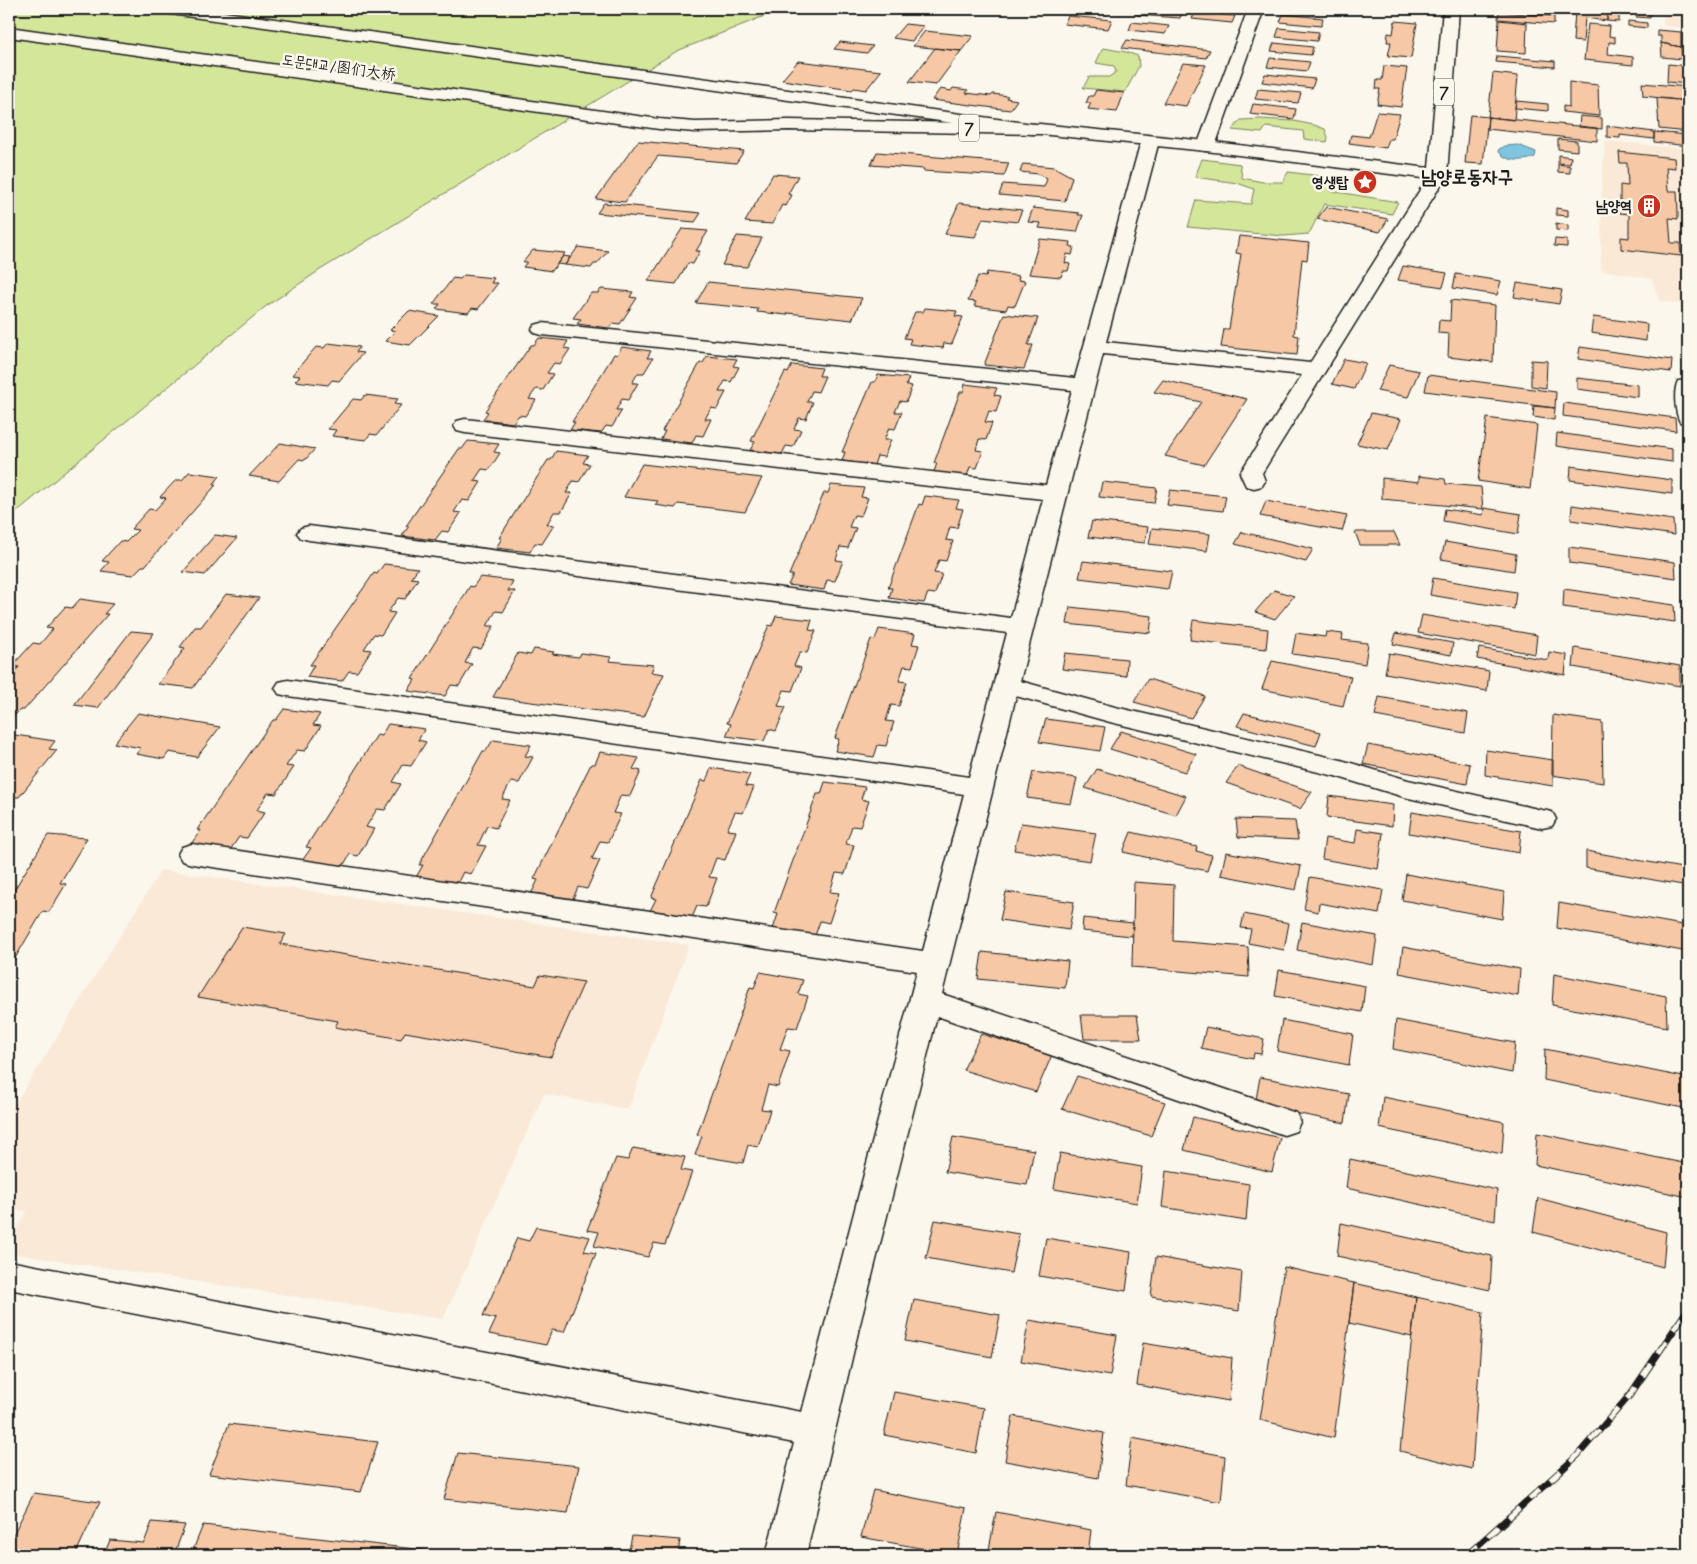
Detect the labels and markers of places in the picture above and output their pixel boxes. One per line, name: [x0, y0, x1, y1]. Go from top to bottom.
place icon: 영생탑: [1352, 169, 1378, 195]
place label: 영생탑: [1312, 173, 1349, 193]
building icon: 남양역: [1636, 193, 1662, 219]
place label: 남양역: [1596, 197, 1632, 217]

